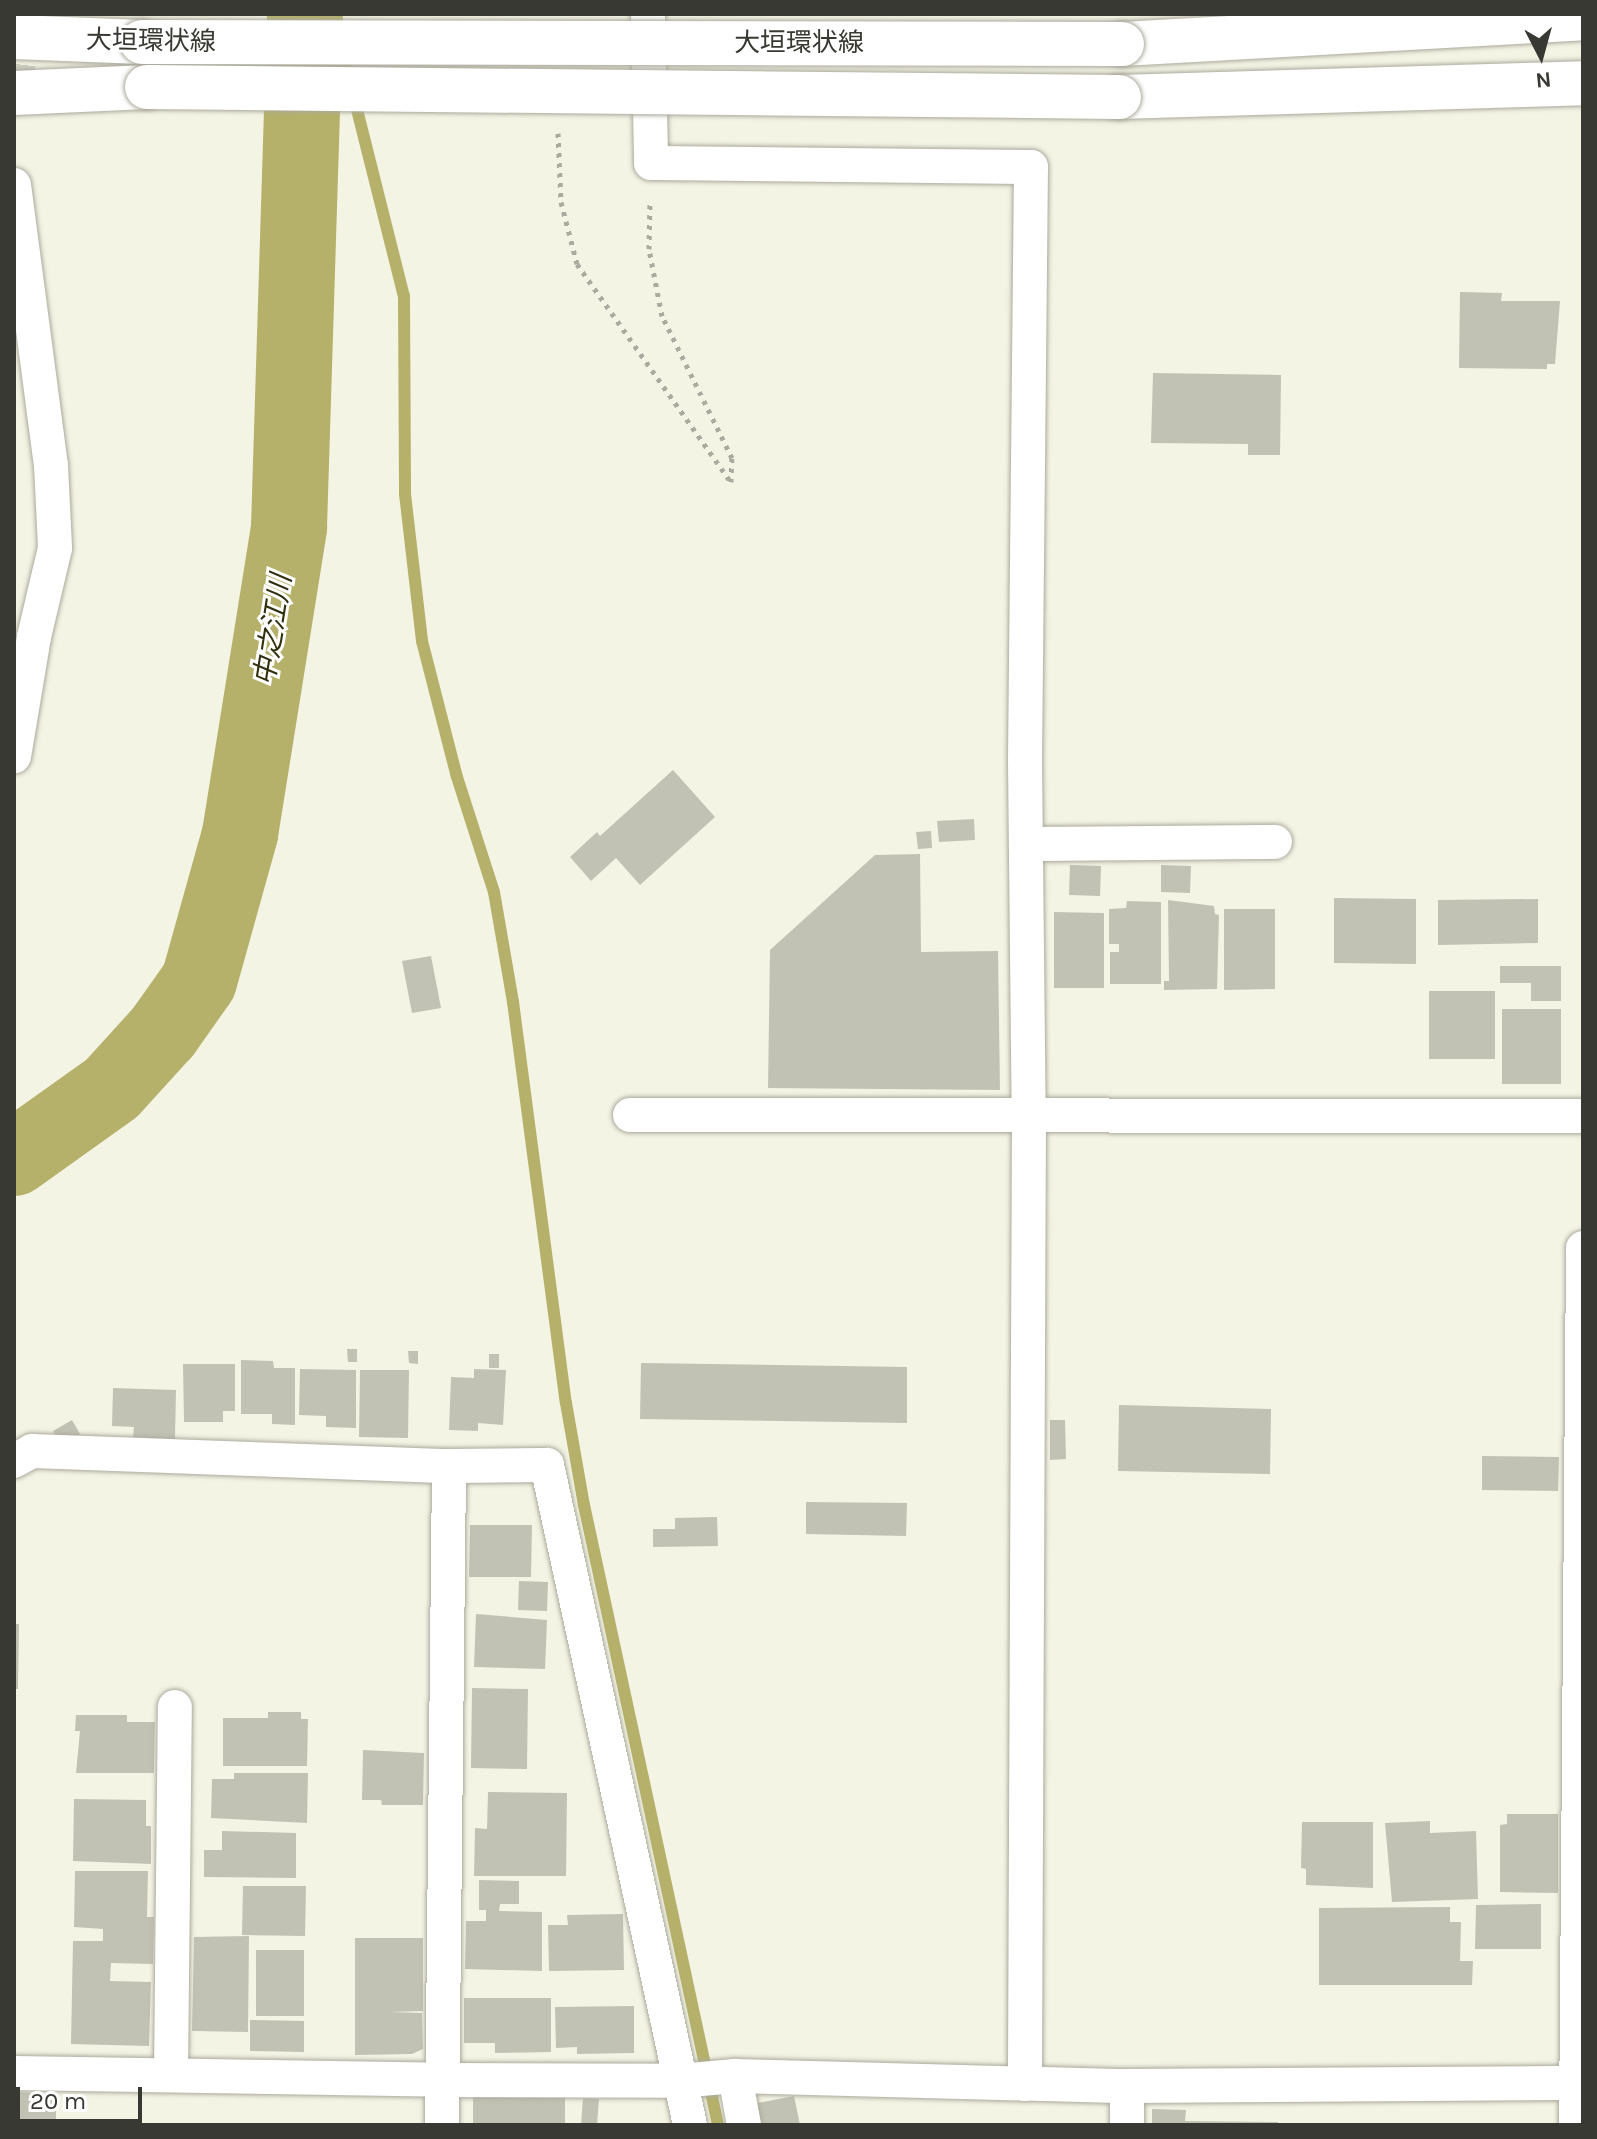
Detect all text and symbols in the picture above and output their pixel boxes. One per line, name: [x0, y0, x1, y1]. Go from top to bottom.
north arrow: [1501, 16, 1581, 96]
street label: 大垣環状線: [86, 24, 216, 58]
street label: 大垣環状線: [734, 27, 864, 59]
text: N: [1534, 66, 1553, 94]
water label: 中之江川: [248, 572, 298, 688]
scale bar: [20, 2071, 146, 2121]
text: 20 m: [30, 2087, 86, 2115]

